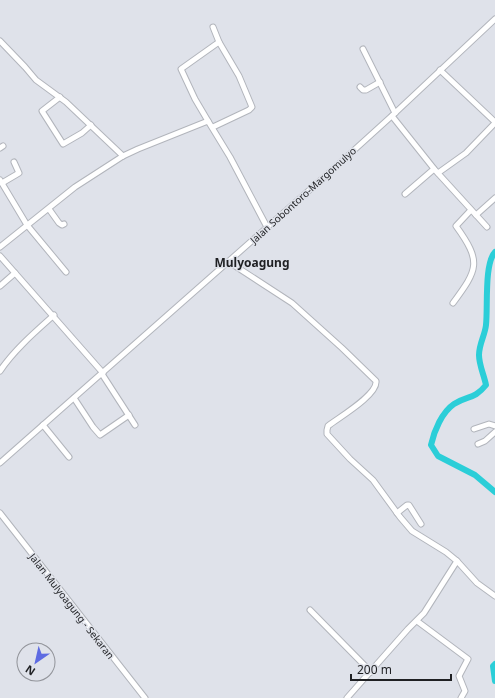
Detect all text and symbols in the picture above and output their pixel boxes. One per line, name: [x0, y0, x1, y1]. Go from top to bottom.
street label: Jalan Sobontoro-Margomulyo: [246, 144, 359, 247]
district label: Mulyoagung: [214, 254, 290, 271]
street label: Jalan Mulyoagung - Sekaran: [26, 549, 118, 662]
north arrow: [16, 642, 56, 682]
scale bar: [351, 656, 451, 682]
text: 200 m: [357, 661, 392, 678]
text: N: [22, 662, 38, 679]

